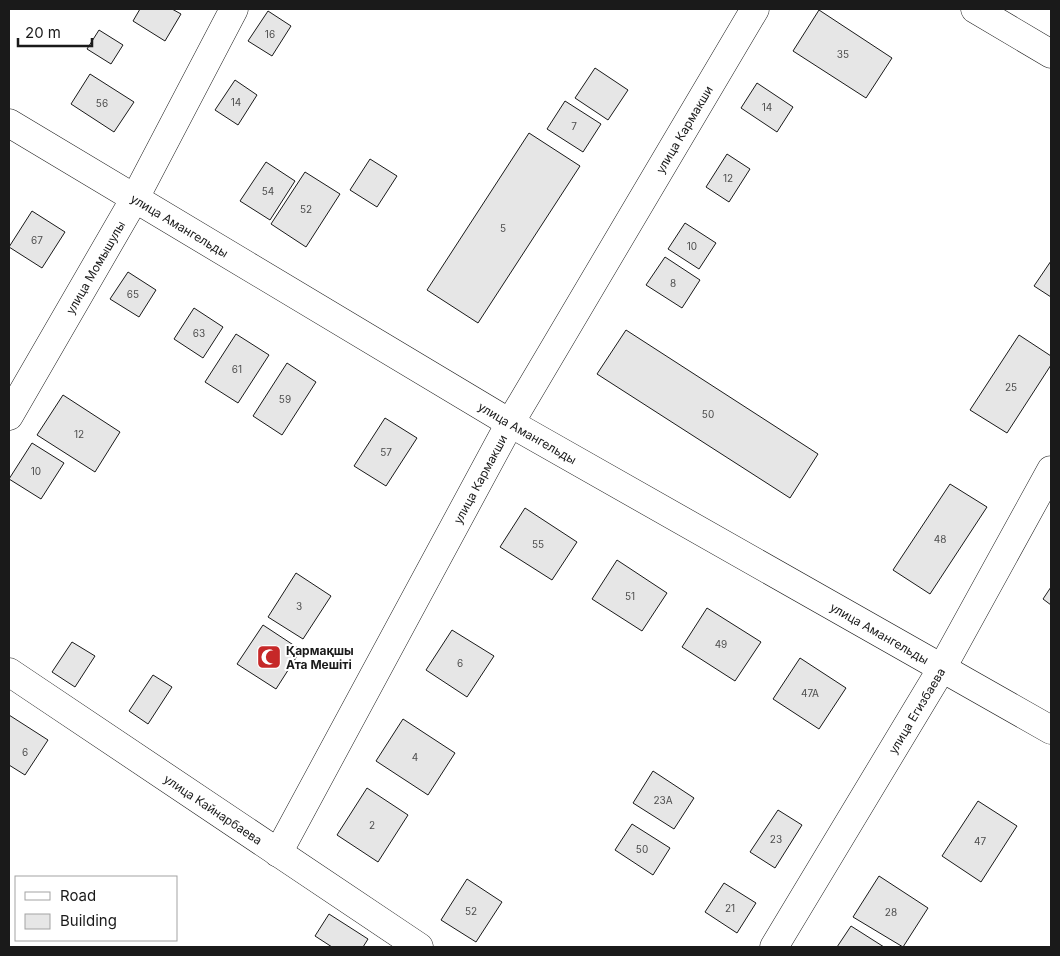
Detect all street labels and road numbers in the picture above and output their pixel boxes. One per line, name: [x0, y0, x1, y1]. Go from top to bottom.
street label: улица Кармакши: [652, 83, 716, 176]
street label: улица Амангельды: [128, 190, 231, 260]
street label: улица Момышулы: [62, 218, 128, 316]
street label: улица Амангельды: [476, 398, 579, 467]
street label: улица Кармакши: [450, 432, 510, 526]
street label: улица Амангельды: [828, 599, 932, 667]
street label: улица Егизбаева: [885, 665, 948, 756]
street label: улица Кайнарбаева: [161, 771, 265, 847]

